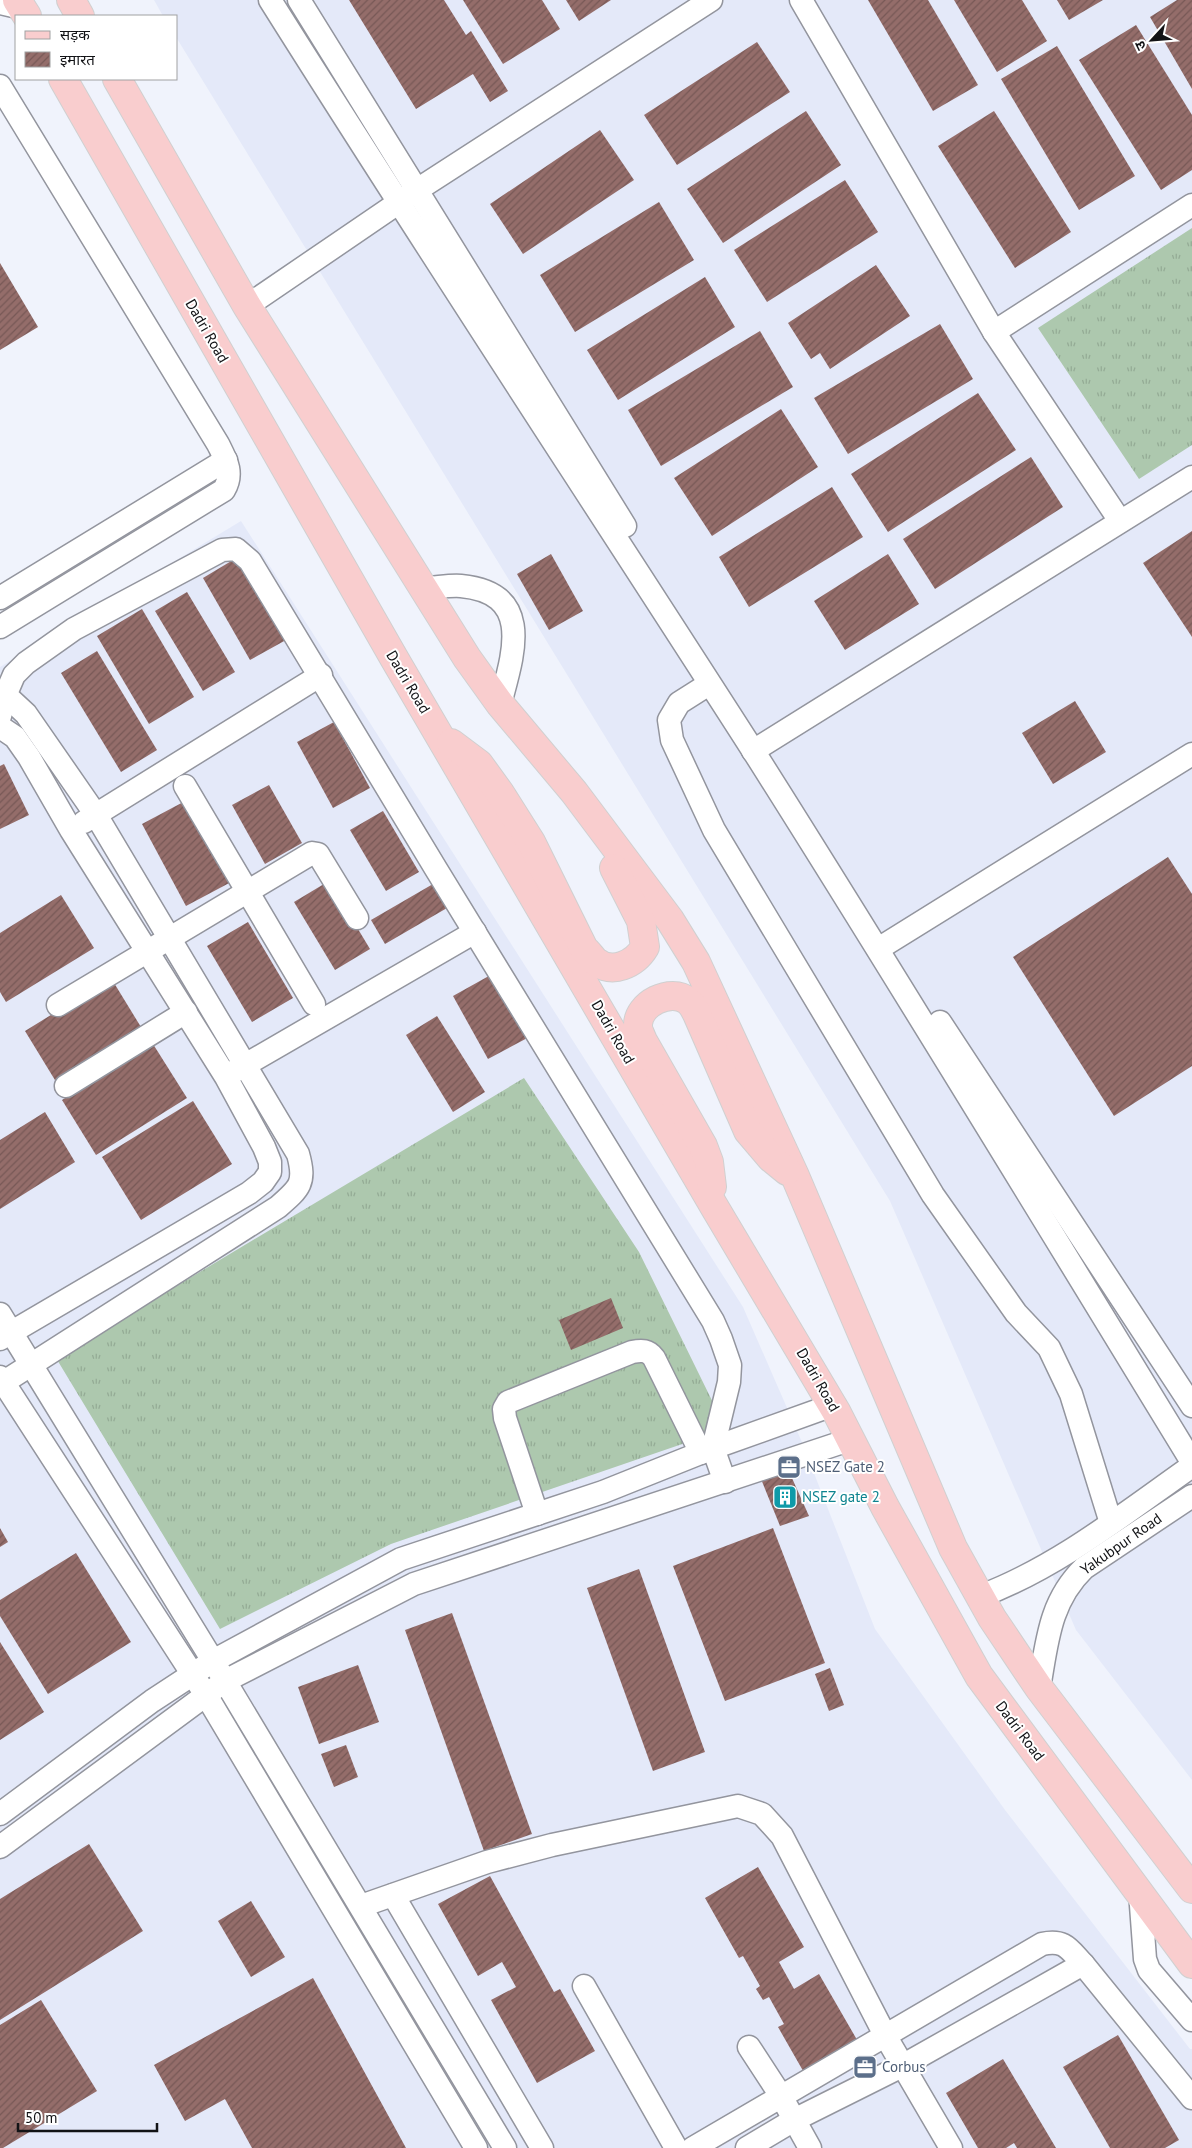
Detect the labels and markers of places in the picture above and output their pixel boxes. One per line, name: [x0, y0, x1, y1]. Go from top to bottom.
office icon: NSEZ Gate 2: [776, 1454, 802, 1480]
place label: NSEZ Gate 2: [806, 1457, 885, 1476]
building icon: NSEZ gate 2: [772, 1484, 798, 1510]
place label: NSEZ gate 2: [802, 1487, 880, 1506]
office icon: Corbus: [852, 2054, 878, 2080]
place label: Corbus: [882, 2057, 926, 2076]

